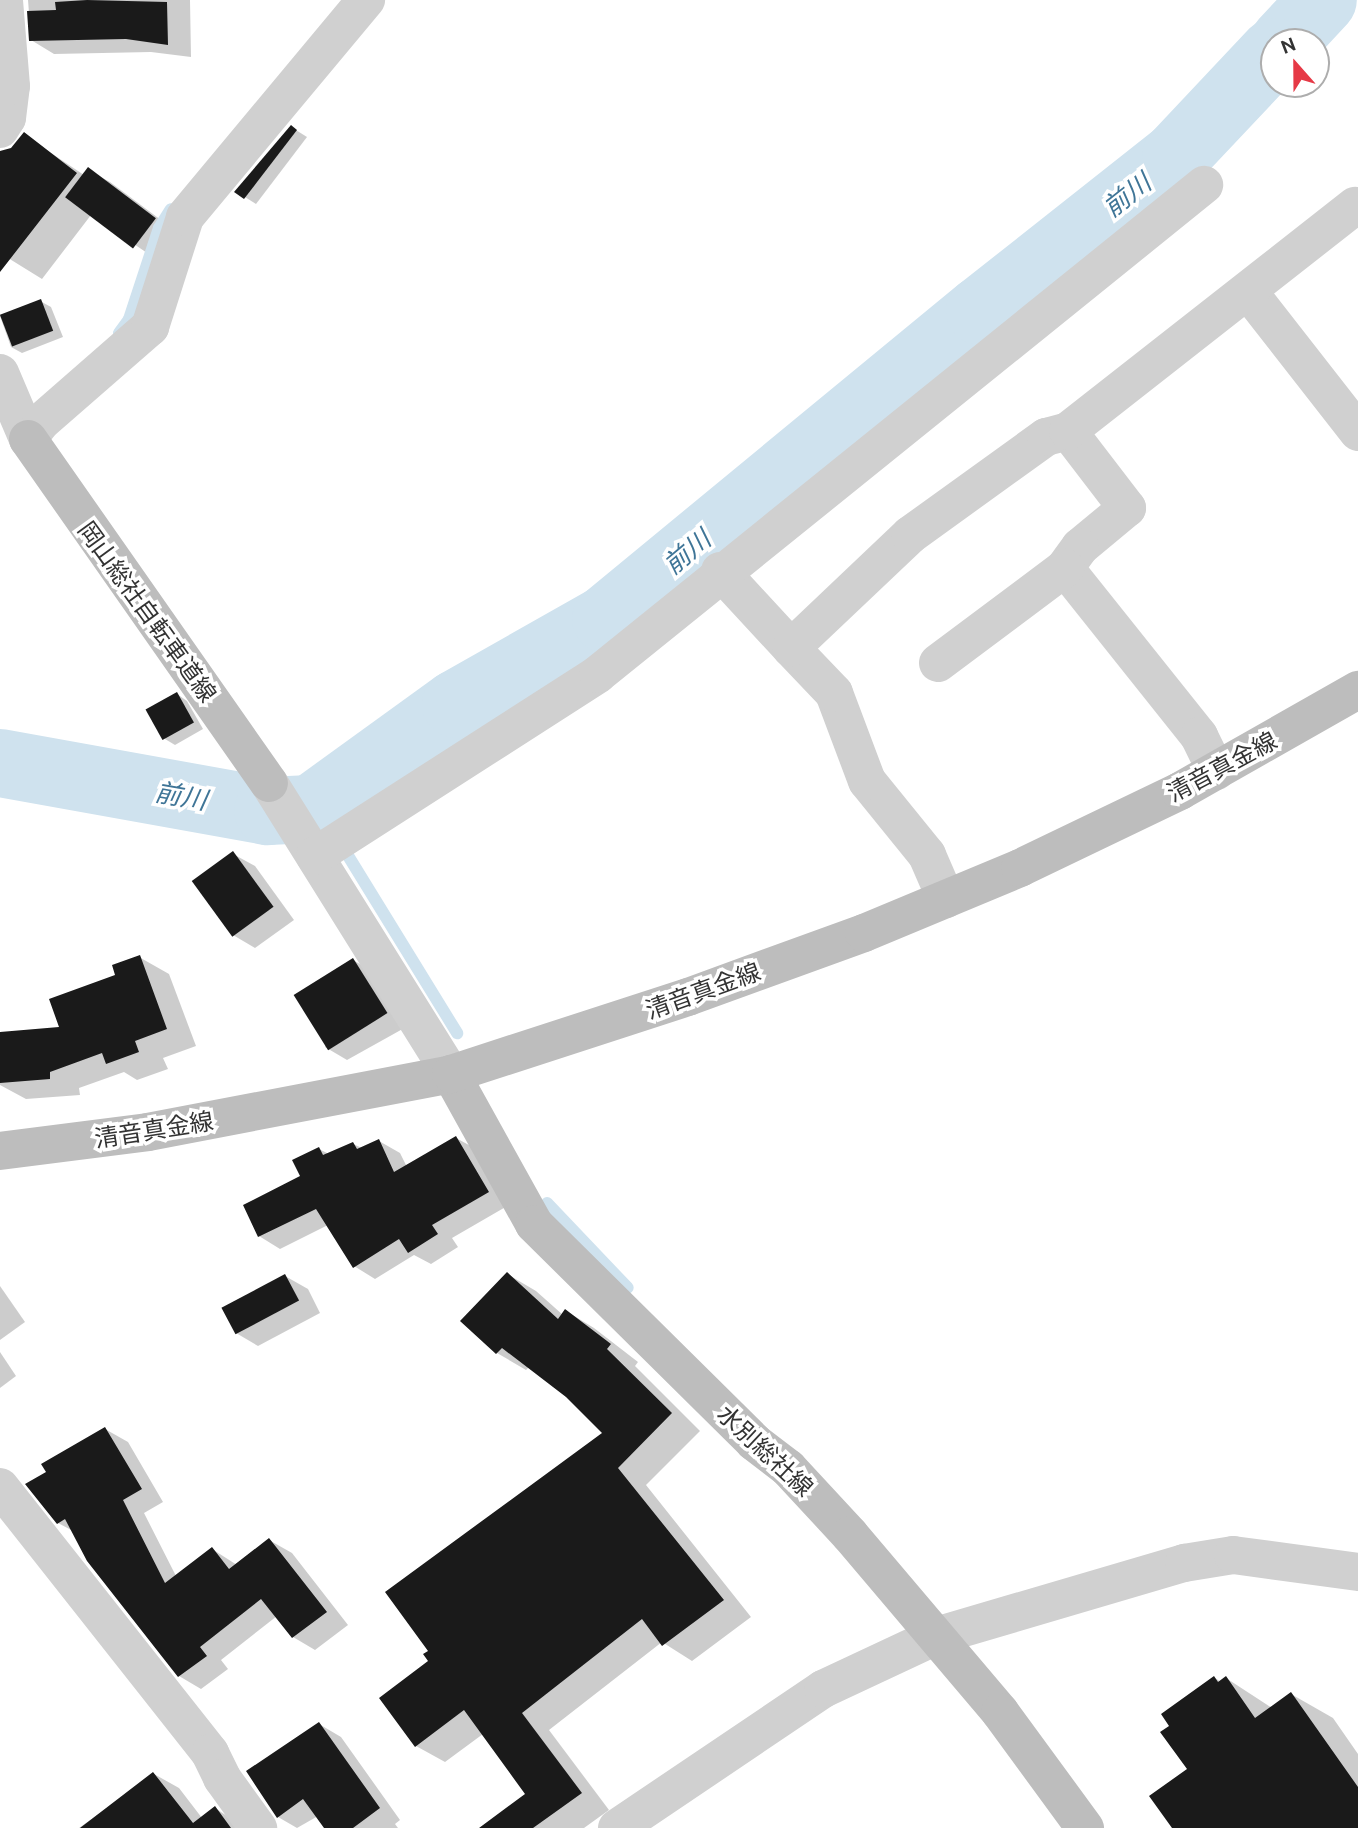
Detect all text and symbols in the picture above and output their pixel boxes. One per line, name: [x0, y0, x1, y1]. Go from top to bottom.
north arrow: [1260, 28, 1330, 98]
text: N: [1278, 32, 1299, 58]
water label: 前川: [1097, 167, 1157, 223]
street label: 岡山総社自転車道線: [72, 516, 222, 708]
water label: 前川: [657, 523, 717, 581]
street label: 清音真金線: [1162, 726, 1282, 808]
water label: 前川: [153, 776, 209, 816]
street label: 清音真金線: [642, 957, 764, 1025]
street label: 清音真金線: [92, 1106, 216, 1154]
street label: 水別総社線: [711, 1400, 819, 1502]

